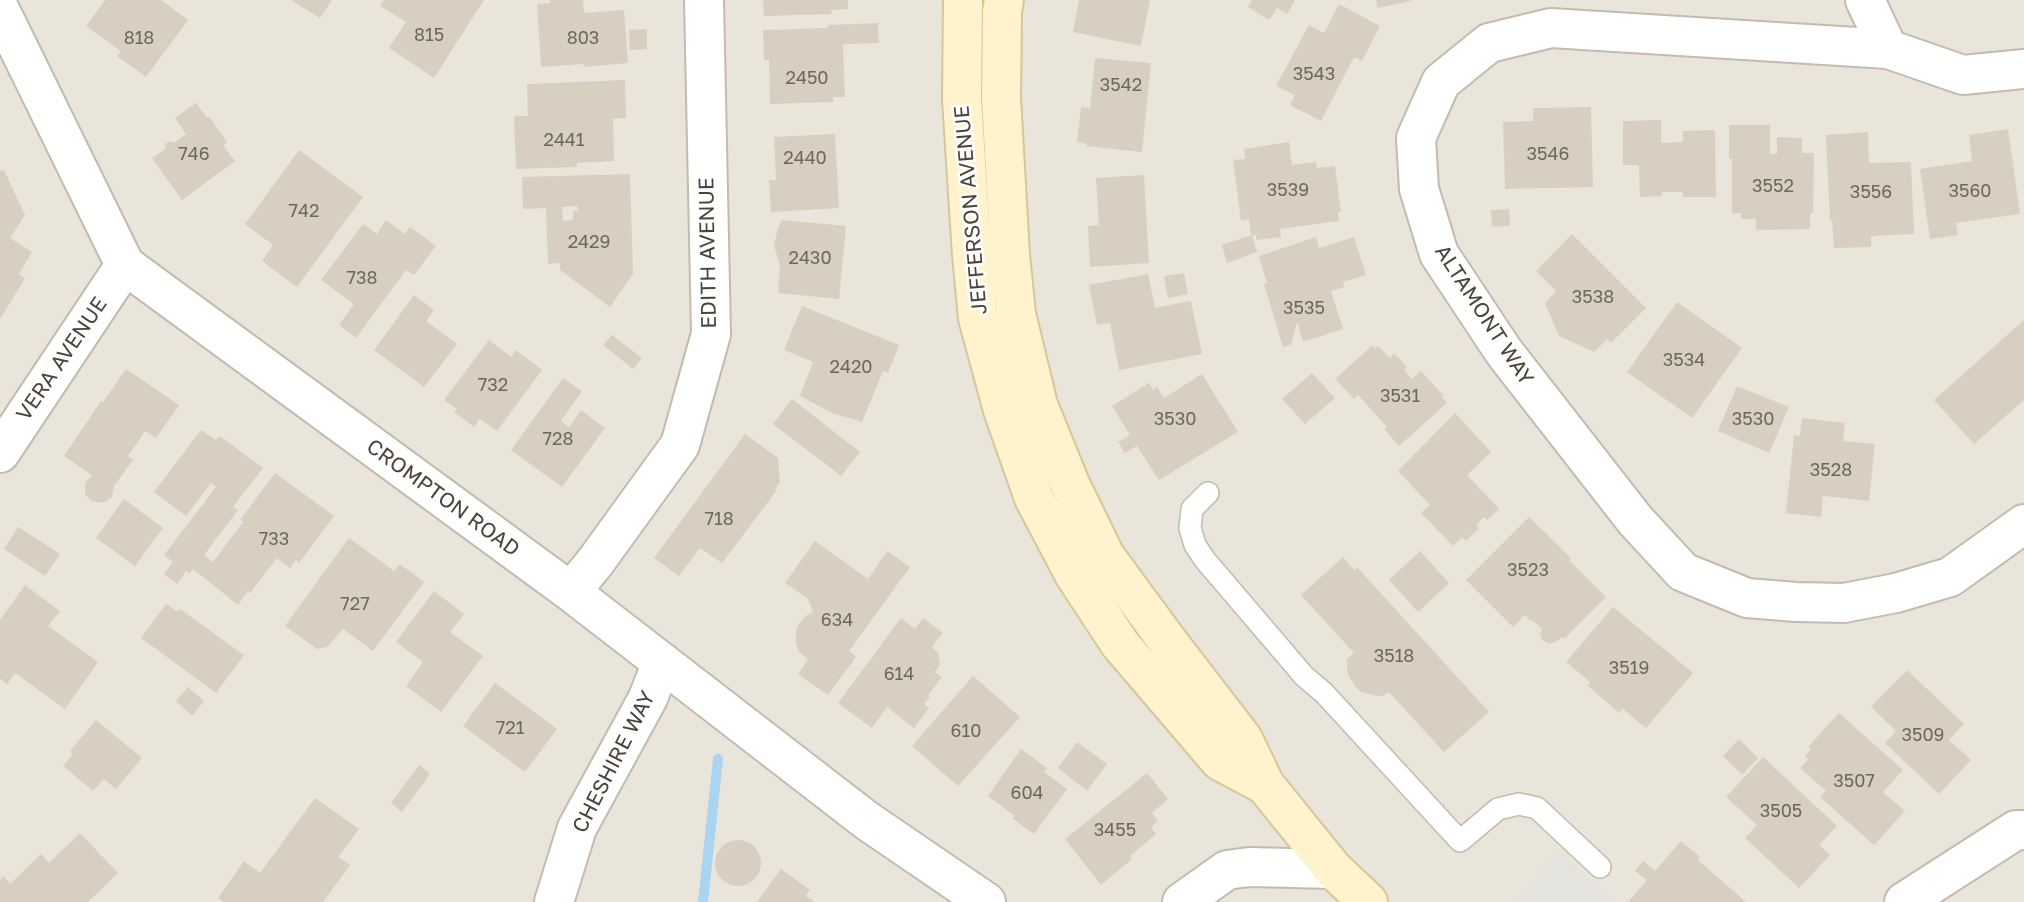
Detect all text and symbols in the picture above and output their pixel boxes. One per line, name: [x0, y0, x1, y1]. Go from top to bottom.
house number: 815: [414, 24, 444, 46]
house number: 818: [124, 27, 154, 49]
house number: 803: [567, 27, 599, 49]
house number: 3543: [1293, 63, 1335, 85]
house number: 2450: [785, 67, 829, 89]
house number: 3542: [1100, 74, 1142, 96]
street label: JEFFERSON AVENUE: [949, 104, 993, 316]
house number: 2441: [543, 129, 585, 151]
house number: 746: [178, 143, 210, 165]
house number: 3546: [1527, 143, 1569, 165]
house number: 2440: [783, 147, 827, 169]
house number: 3552: [1752, 175, 1794, 197]
street label: EDITH AVENUE: [694, 177, 722, 329]
house number: 3539: [1267, 179, 1309, 201]
house number: 3560: [1948, 180, 1992, 202]
house number: 3556: [1850, 181, 1892, 203]
house number: 742: [289, 200, 319, 222]
house number: 2429: [568, 231, 610, 253]
street label: ALTAMONT WAY: [1429, 240, 1539, 390]
house number: 2430: [788, 247, 832, 269]
house number: 738: [346, 267, 378, 289]
house number: 3538: [1572, 286, 1614, 308]
street label: VERA AVENUE: [11, 292, 113, 426]
house number: 3535: [1283, 297, 1325, 319]
house number: 3534: [1663, 349, 1705, 371]
house number: 2420: [829, 356, 873, 378]
house number: 732: [478, 374, 508, 396]
house number: 3531: [1380, 385, 1420, 407]
house number: 3530: [1154, 408, 1196, 430]
house number: 3530: [1732, 408, 1774, 430]
house number: 728: [543, 428, 573, 450]
street label: CROMPTON ROAD: [361, 434, 525, 562]
house number: 3528: [1810, 459, 1852, 481]
house number: 718: [704, 508, 734, 530]
house number: 733: [259, 528, 289, 550]
house number: 3523: [1507, 559, 1549, 581]
house number: 727: [340, 593, 370, 615]
house number: 634: [821, 609, 853, 631]
house number: 3518: [1374, 645, 1414, 667]
house number: 3519: [1609, 657, 1649, 679]
house number: 614: [884, 663, 914, 685]
street label: CHESHIRE WAY: [567, 687, 661, 837]
house number: 721: [496, 717, 524, 739]
house number: 610: [951, 720, 981, 742]
house number: 3509: [1901, 724, 1945, 746]
house number: 3507: [1833, 770, 1875, 792]
house number: 604: [1010, 782, 1044, 804]
house number: 3505: [1760, 800, 1802, 822]
house number: 3455: [1094, 819, 1136, 841]

